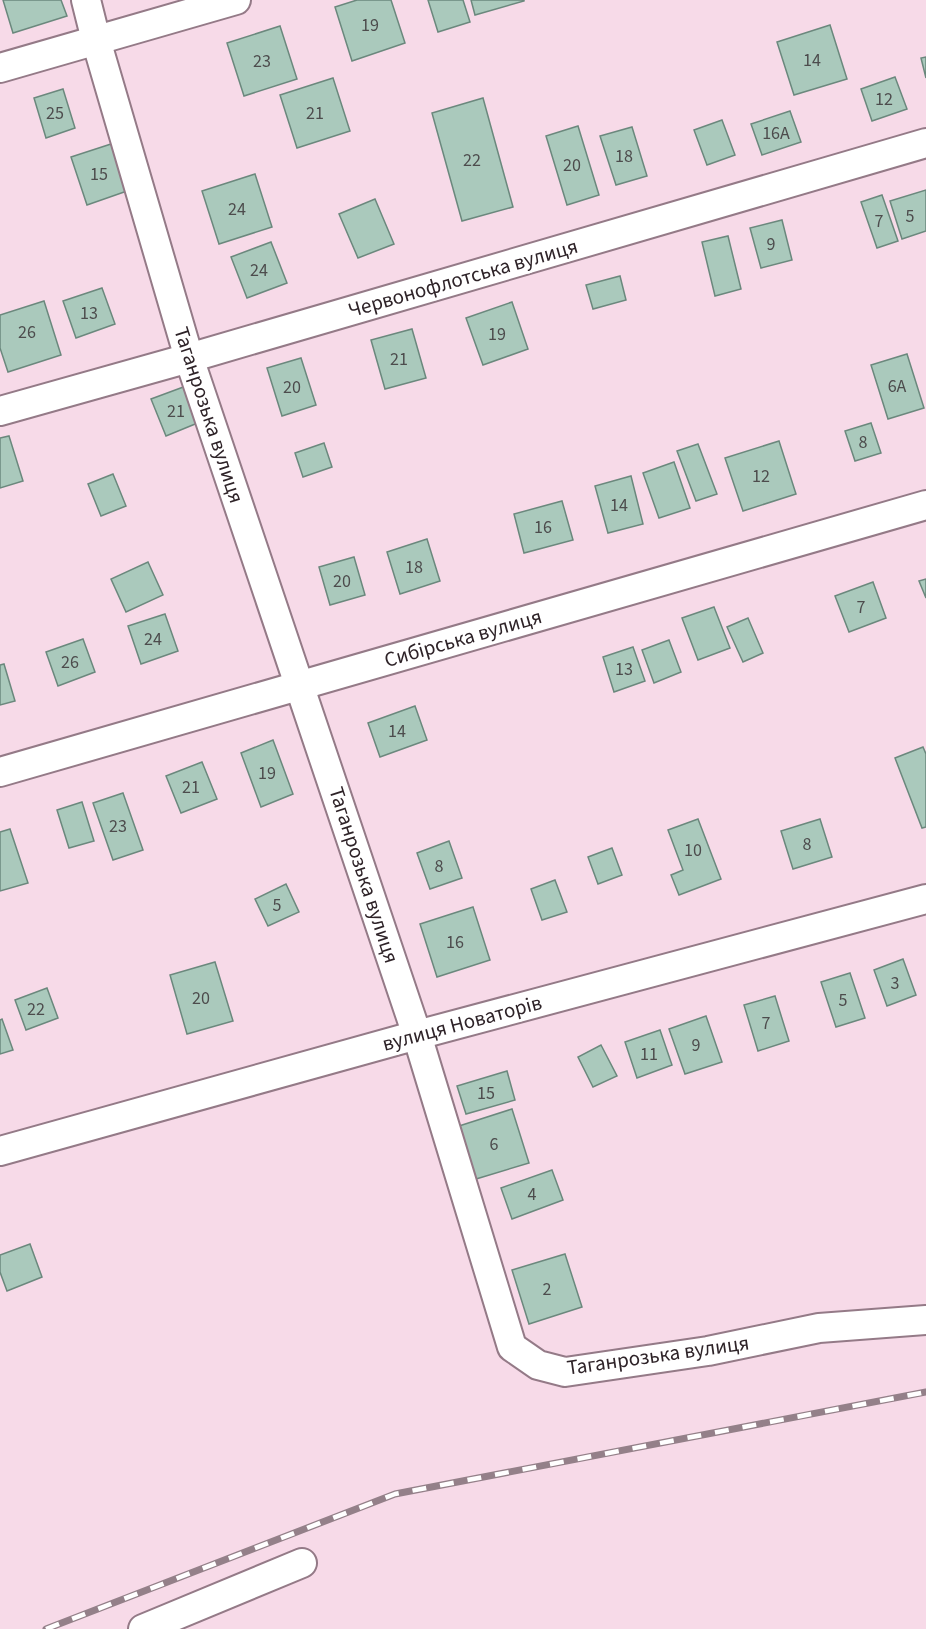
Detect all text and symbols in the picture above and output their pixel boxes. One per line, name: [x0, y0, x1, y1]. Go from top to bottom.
house number: 19: [361, 13, 379, 38]
house number: 14: [803, 48, 821, 73]
house number: 23: [253, 49, 271, 74]
house number: 12: [875, 87, 893, 112]
house number: 25: [46, 101, 64, 126]
house number: 21: [306, 101, 324, 126]
house number: 16А: [762, 121, 790, 146]
house number: 18: [615, 144, 633, 169]
house number: 22: [463, 148, 481, 173]
house number: 20: [563, 153, 581, 178]
house number: 15: [90, 162, 108, 187]
house number: 24: [228, 197, 246, 222]
house number: 5: [906, 204, 915, 229]
house number: 7: [875, 209, 884, 234]
street label: Червонофлотська вулиця: [345, 231, 581, 325]
house number: 9: [767, 232, 776, 257]
house number: 24: [250, 258, 268, 283]
house number: 13: [80, 301, 98, 326]
house number: 26: [18, 320, 36, 345]
house number: 19: [488, 322, 506, 347]
street label: Таганрозька вулиця: [166, 323, 252, 507]
house number: 21: [390, 347, 408, 372]
house number: 6А: [888, 374, 907, 399]
house number: 20: [283, 375, 301, 400]
house number: 21: [167, 399, 185, 424]
house number: 8: [859, 430, 868, 455]
house number: 12: [752, 464, 770, 489]
house number: 14: [610, 493, 628, 518]
house number: 16: [534, 515, 552, 540]
house number: 18: [405, 555, 423, 580]
house number: 20: [333, 569, 351, 594]
house number: 7: [857, 595, 866, 620]
street label: Сибірська вулиця: [381, 601, 545, 675]
house number: 24: [144, 627, 162, 652]
house number: 26: [61, 650, 79, 675]
house number: 13: [615, 657, 633, 682]
house number: 14: [388, 719, 406, 744]
house number: 19: [258, 761, 276, 786]
house number: 21: [182, 775, 200, 800]
street label: Таганрозька вулиця: [321, 783, 407, 967]
house number: 23: [109, 814, 127, 839]
house number: 8: [803, 832, 812, 857]
house number: 10: [684, 838, 702, 863]
house number: 8: [435, 854, 444, 879]
house number: 5: [273, 893, 282, 918]
house number: 16: [446, 930, 464, 955]
house number: 3: [891, 971, 900, 996]
house number: 20: [192, 986, 210, 1011]
street label: вулиця Новаторів: [379, 987, 545, 1059]
house number: 5: [839, 988, 848, 1013]
house number: 22: [27, 997, 45, 1022]
house number: 7: [762, 1011, 771, 1036]
house number: 9: [692, 1033, 701, 1058]
house number: 11: [640, 1042, 658, 1067]
house number: 15: [477, 1081, 495, 1106]
house number: 6: [490, 1132, 499, 1157]
house number: 4: [528, 1182, 537, 1207]
house number: 2: [543, 1277, 552, 1302]
street label: Таганрозька вулиця: [565, 1327, 751, 1383]

